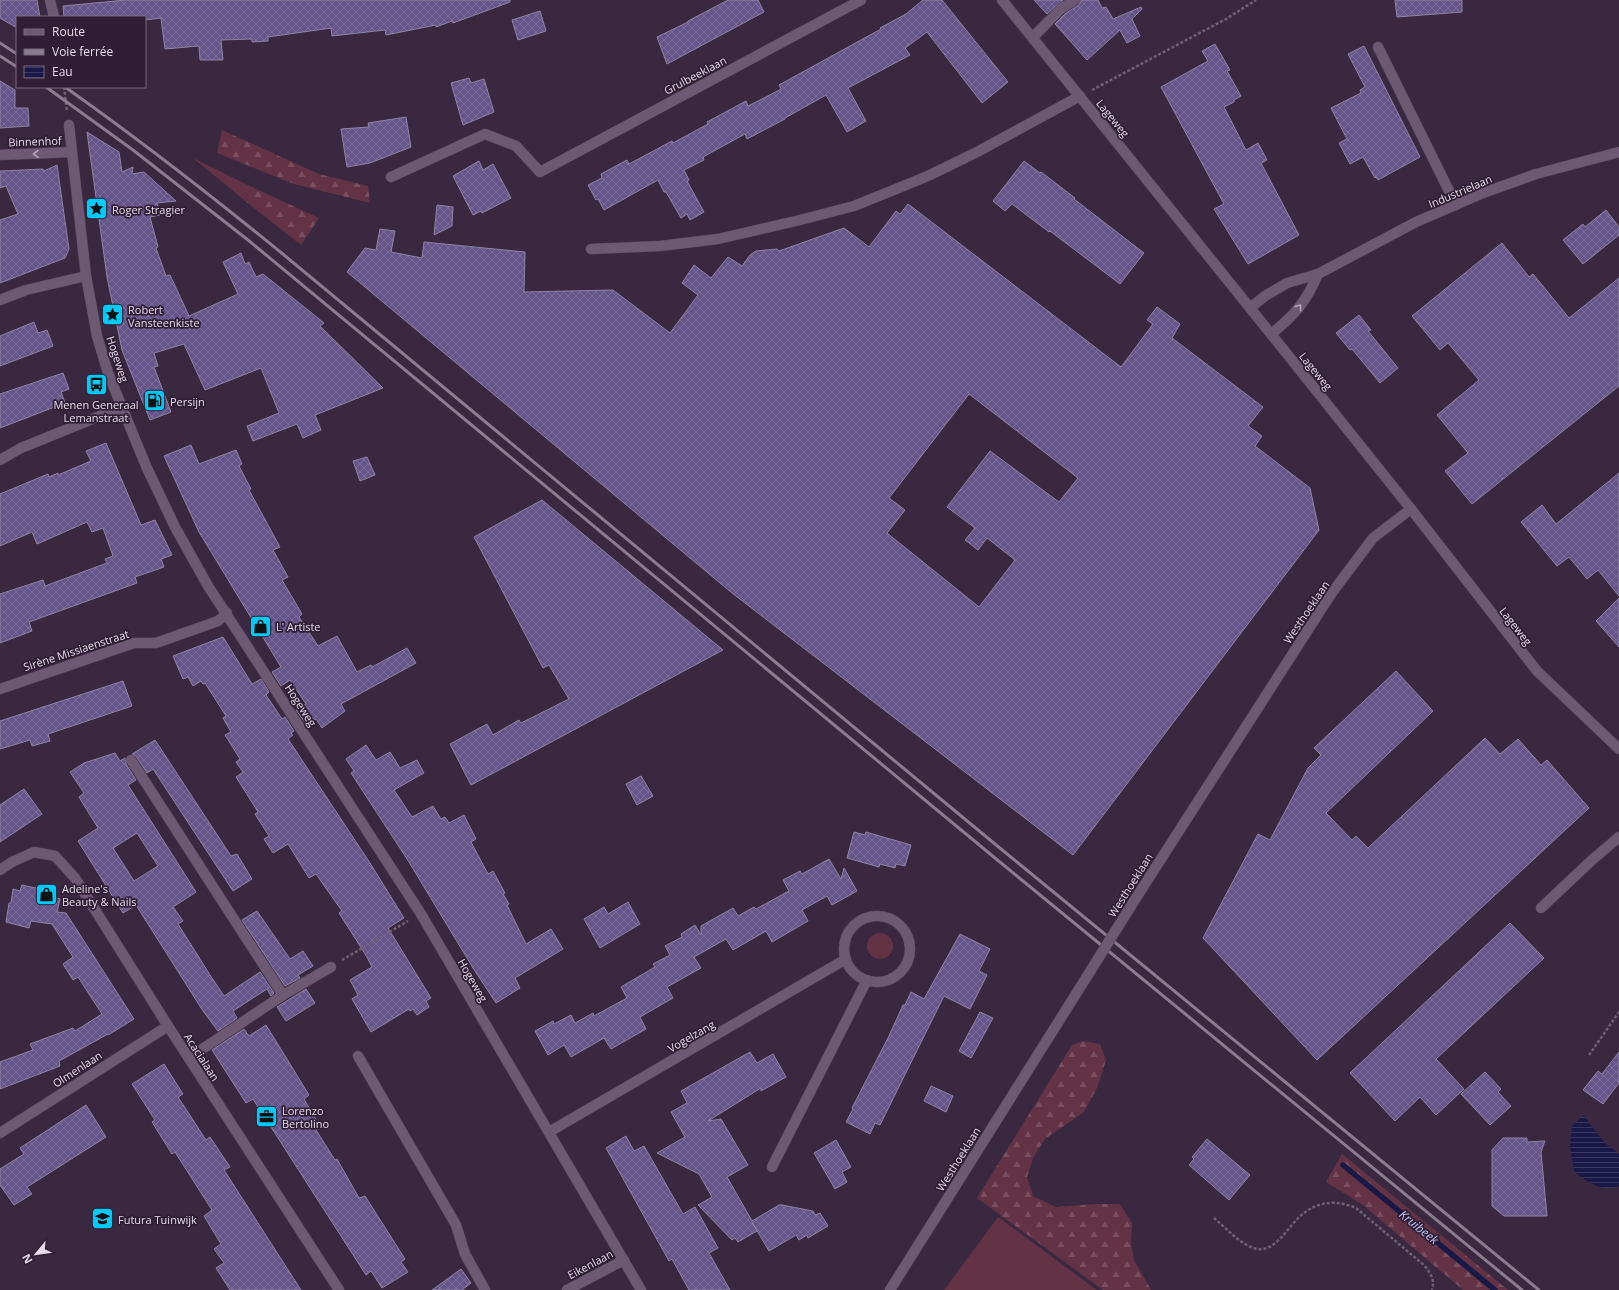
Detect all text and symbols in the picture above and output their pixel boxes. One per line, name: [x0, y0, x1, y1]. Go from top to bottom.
legend: [16, 16, 146, 88]
text: Route: [52, 23, 85, 40]
text: Voie ferrée: [52, 43, 114, 60]
street label: Grulbeeklaan: [661, 52, 729, 98]
text: Eau: [52, 63, 73, 80]
street label: Lageweg: [1093, 96, 1133, 140]
street label: Binnenhof: [8, 133, 63, 149]
one-way arrow: [33, 149, 39, 158]
street label: Industrielaan: [1426, 171, 1494, 211]
place icon: Roger Stragier: [83, 196, 109, 222]
place label: Roger Stragier: [112, 202, 185, 217]
place icon: Robert Vansteenkiste: [99, 302, 125, 328]
place label: Robert Vansteenkiste: [128, 302, 200, 330]
one-way arrow: [1294, 305, 1301, 312]
street label: Hogeweg: [104, 334, 132, 384]
street label: Lageweg: [1296, 349, 1336, 393]
bus stop icon: Menen Generaal Lemanstraat: [83, 371, 109, 397]
fuel station icon: Persijn: [141, 388, 167, 414]
place label: Persijn: [170, 394, 205, 409]
place label: Menen Generaal Lemanstraat: [53, 397, 139, 425]
street label: Westhoeklaan: [1279, 578, 1333, 646]
street label: Lageweg: [1496, 604, 1536, 648]
shop icon: L' Artiste: [248, 613, 274, 639]
place label: L' Artiste: [276, 619, 321, 634]
street label: Sirène Missiaenstraat: [21, 626, 131, 674]
street label: Hogeweg: [282, 681, 320, 729]
street label: Westhoeklaan: [1104, 850, 1156, 920]
shop icon: Adeline's Beauty & Nails: [33, 881, 59, 907]
place label: Adeline's Beauty & Nails: [62, 881, 137, 909]
street label: Hogeweg: [455, 956, 491, 1004]
street label: Vogelzang: [665, 1016, 717, 1056]
street label: Acacialaan: [181, 1030, 223, 1084]
street label: Olmenlaan: [49, 1047, 105, 1091]
office icon: Lorenzo Bertolino: [253, 1103, 279, 1129]
place label: Lorenzo Bertolino: [282, 1103, 330, 1131]
street label: Westhoeklaan: [932, 1124, 984, 1194]
school or university icon: Futura Tuinwijk: [89, 1206, 115, 1232]
water label: Kruibeek: [1396, 1206, 1443, 1249]
place label: Futura Tuinwijk: [118, 1212, 197, 1227]
north arrow: [16, 1234, 56, 1274]
street label: Eikenlaan: [565, 1246, 615, 1282]
text: N: [18, 1252, 36, 1267]

